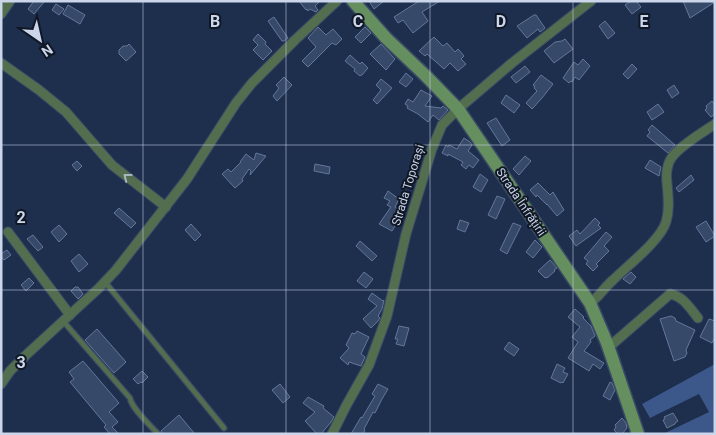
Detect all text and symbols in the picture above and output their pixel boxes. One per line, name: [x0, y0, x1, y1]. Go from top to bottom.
text: B: [210, 12, 220, 31]
text: C: [353, 12, 363, 31]
text: D: [496, 12, 506, 31]
text: E: [640, 12, 649, 31]
north arrow: [15, 15, 65, 65]
text: N: [39, 41, 56, 60]
street label: Strada Toporași: [389, 143, 428, 227]
street label: Strada Înfrățirii: [492, 165, 550, 239]
one-way arrow: [124, 175, 133, 183]
text: 2: [16, 208, 26, 227]
text: 3: [16, 353, 26, 372]

